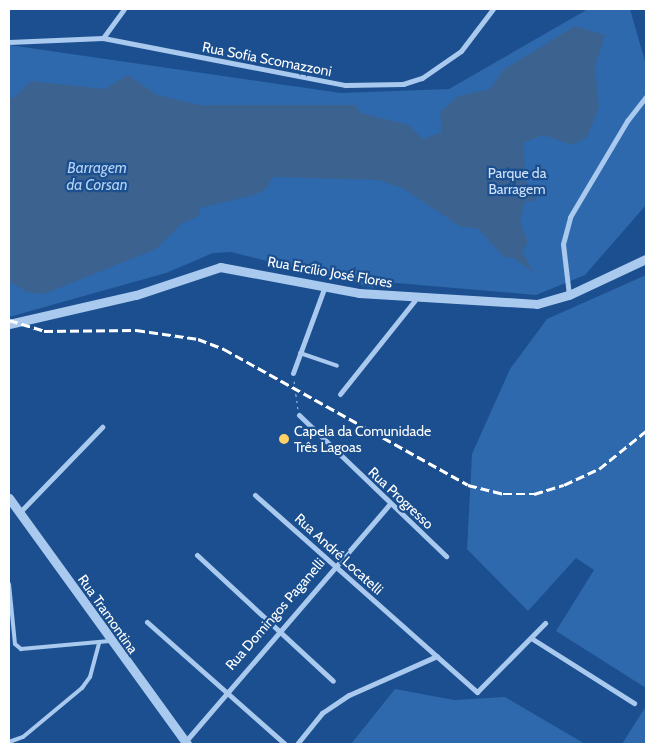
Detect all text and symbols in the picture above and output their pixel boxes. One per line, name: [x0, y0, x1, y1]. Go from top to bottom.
street label: Rua Sofia Scomazzoni: [201, 38, 333, 80]
water label: Barragem da Corsan: [66, 159, 128, 194]
park label: Parque da Barragem: [488, 165, 546, 198]
street label: Rua Ercílio José Flores: [266, 253, 394, 291]
place label: Capela da Comunidade Três Lagoas: [294, 423, 431, 456]
marker: Capela da Comunidade Três Lagoas: [278, 433, 290, 445]
street label: Rua Progresso: [365, 464, 437, 532]
street label: Rua André Locatelli: [291, 510, 387, 598]
street label: Rua Domingos Paganelli: [222, 555, 328, 673]
street label: Rua Tramontina: [75, 571, 141, 657]

